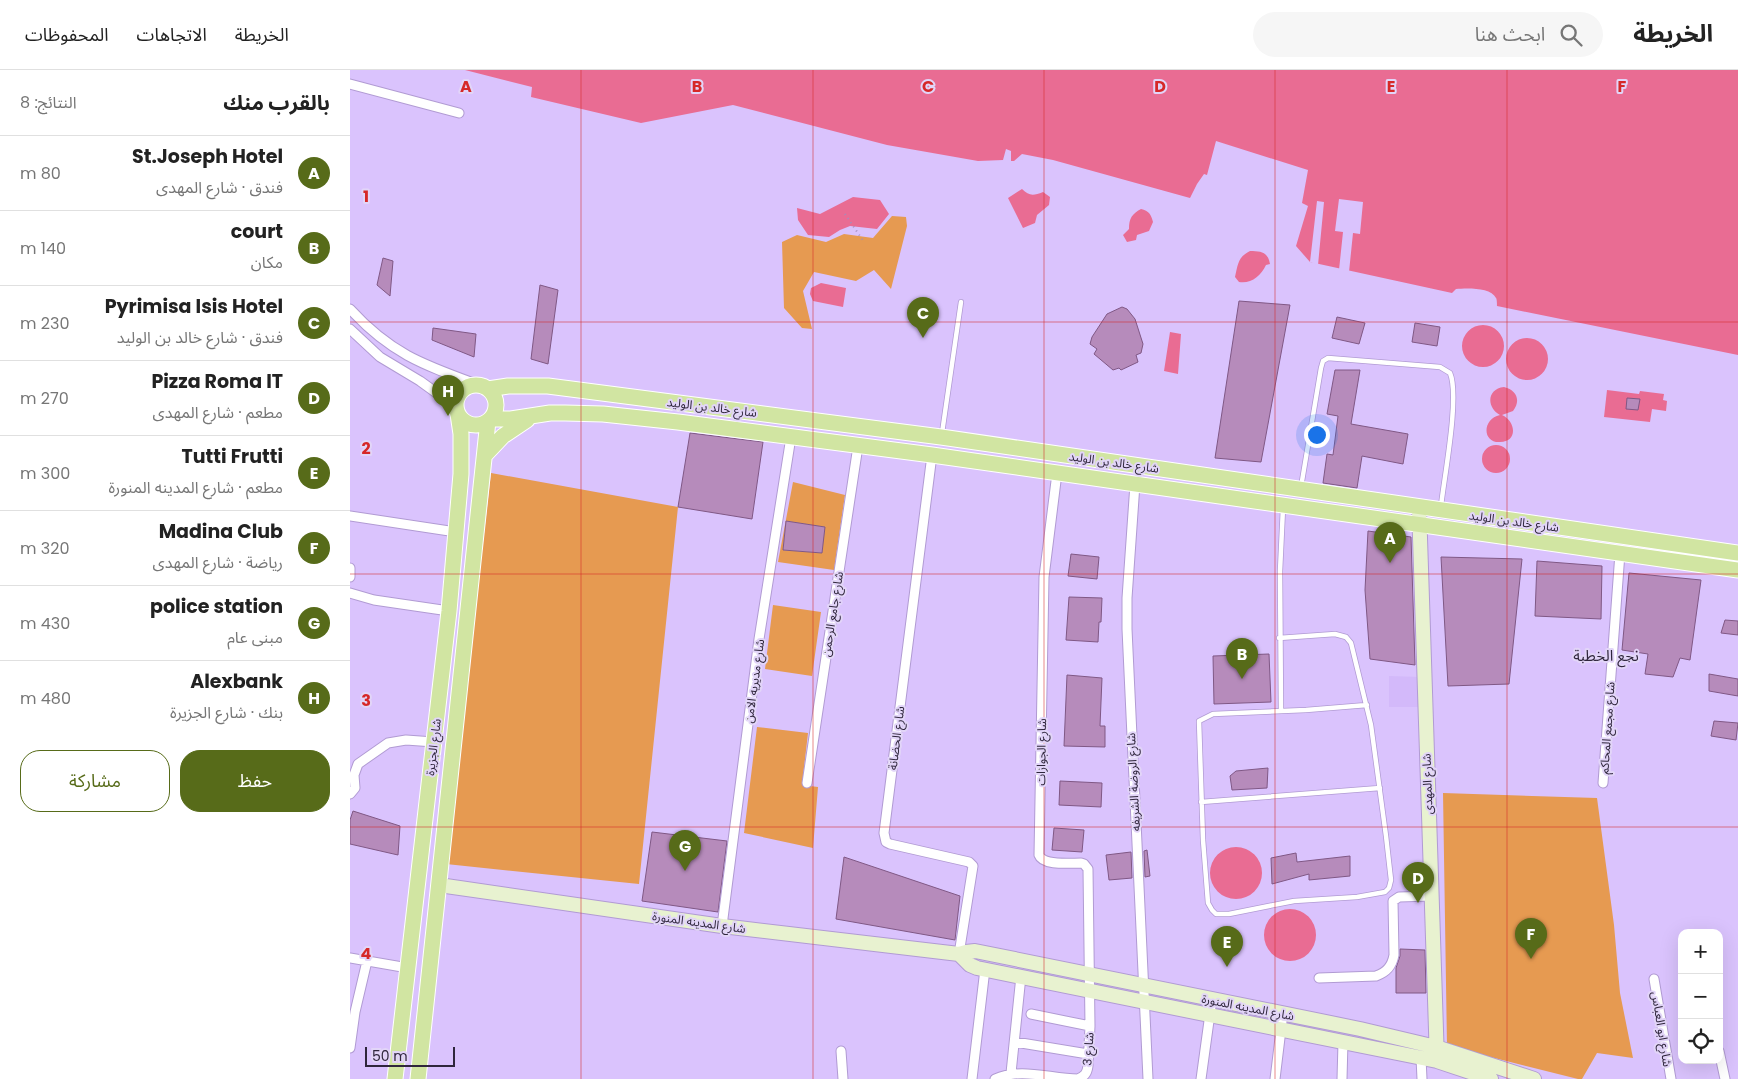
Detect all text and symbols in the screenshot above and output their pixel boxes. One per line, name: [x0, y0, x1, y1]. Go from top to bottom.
search box: [1253, 12, 1603, 57]
text: الخريطة: [1633, 17, 1713, 50]
text: ابحث هنا: [1475, 21, 1545, 48]
icon: search: [1557, 21, 1585, 49]
text: المحفوظات: [25, 22, 109, 47]
text: الاتجاهات: [137, 22, 207, 47]
text: الخريطة: [235, 22, 289, 47]
text: A: [460, 75, 472, 98]
text: B: [692, 75, 702, 98]
text: C: [922, 75, 934, 98]
text: D: [1154, 75, 1166, 98]
text: E: [1387, 75, 1395, 98]
text: F: [1618, 75, 1627, 98]
text: بالقرب منك: [223, 88, 330, 117]
text: النتائج: 8: [20, 91, 77, 114]
text: St.Joseph Hotel: [132, 143, 283, 170]
text: 80 m: [20, 162, 61, 185]
text: A: [308, 162, 320, 185]
text: فندق · شارع المهدى: [156, 176, 283, 199]
text: 1: [363, 185, 369, 208]
text: court: [231, 218, 283, 245]
text: 140 m: [20, 237, 66, 260]
text: B: [309, 237, 319, 260]
text: مكان: [251, 251, 283, 274]
text: Pyrimisa Isis Hotel: [105, 293, 283, 320]
pin: C: [907, 297, 939, 338]
text: 230 m: [20, 312, 69, 335]
text: C: [308, 312, 320, 335]
text: فندق · شارع خالد بن الوليد: [117, 326, 283, 349]
text: Pizza Roma IT: [151, 368, 283, 395]
pin: H: [432, 375, 464, 416]
text: 270 m: [20, 387, 69, 410]
text: D: [308, 387, 320, 410]
street label: شارع خالد بن الوليد: [666, 393, 758, 422]
text: مطعم · شارع المهدى: [153, 401, 283, 424]
your location: [1304, 422, 1330, 448]
text: 2: [361, 437, 371, 460]
text: Tutti Frutti: [182, 443, 283, 470]
street label: شارع خالد بن الوليد: [1068, 447, 1160, 478]
text: 300 m: [20, 462, 70, 485]
text: E: [310, 462, 318, 485]
text: مطعم · شارع المدينه المنورة: [109, 476, 283, 499]
street label: شارع خالد بن الوليد: [1468, 506, 1560, 537]
text: Madina Club: [159, 518, 283, 545]
pin: A: [1374, 522, 1406, 563]
text: 320 m: [20, 537, 69, 560]
text: F: [310, 537, 318, 560]
text: رياضة · شارع المهدى: [153, 551, 283, 574]
street label: شارع جامع الرحمن: [817, 570, 848, 658]
text: police station: [150, 593, 283, 620]
text: 430 m: [20, 612, 70, 635]
text: G: [308, 612, 320, 635]
text: مبنى عام: [227, 626, 283, 649]
street label: شارع مديريه الامن: [740, 638, 769, 724]
pin: B: [1226, 638, 1258, 679]
district label: نجع الخطبة: [1573, 645, 1639, 668]
text: Alexbank: [190, 668, 283, 695]
street label: شارع مجمع المحاكم: [1595, 681, 1620, 775]
text: 480 m: [20, 687, 71, 710]
text: H: [308, 687, 320, 710]
text: 3: [361, 689, 371, 712]
text: بنك · شارع الجزيرة: [170, 701, 283, 724]
street label: شارع الحضانة: [884, 705, 909, 771]
street label: شارع الجزيرة: [421, 718, 446, 777]
street label: شارع الجوازات: [1032, 718, 1051, 786]
street label: شارع الروضة الشريفه: [1122, 732, 1145, 832]
button: مشاركة: [20, 750, 170, 812]
button: حفظ: [180, 750, 330, 812]
street label: شارع المهدى: [1417, 753, 1438, 815]
pin: G: [669, 830, 701, 871]
pin: D: [1402, 862, 1434, 903]
street label: شارع المدينه المنورة: [651, 907, 747, 938]
pin: F: [1515, 918, 1547, 959]
pin: E: [1211, 926, 1243, 967]
map controls: [1678, 929, 1723, 1064]
button: +: [1678, 929, 1723, 974]
text: 4: [361, 942, 372, 965]
button: −: [1678, 974, 1723, 1019]
street label: شارع المدينه المنورة: [1200, 990, 1296, 1025]
street label: شارع ابو العباس: [1647, 990, 1676, 1068]
button: locate: [1678, 1019, 1723, 1064]
street label: شارع 3: [1078, 1032, 1099, 1066]
scale bar: [365, 1044, 455, 1067]
text: 50 m: [372, 1046, 408, 1066]

